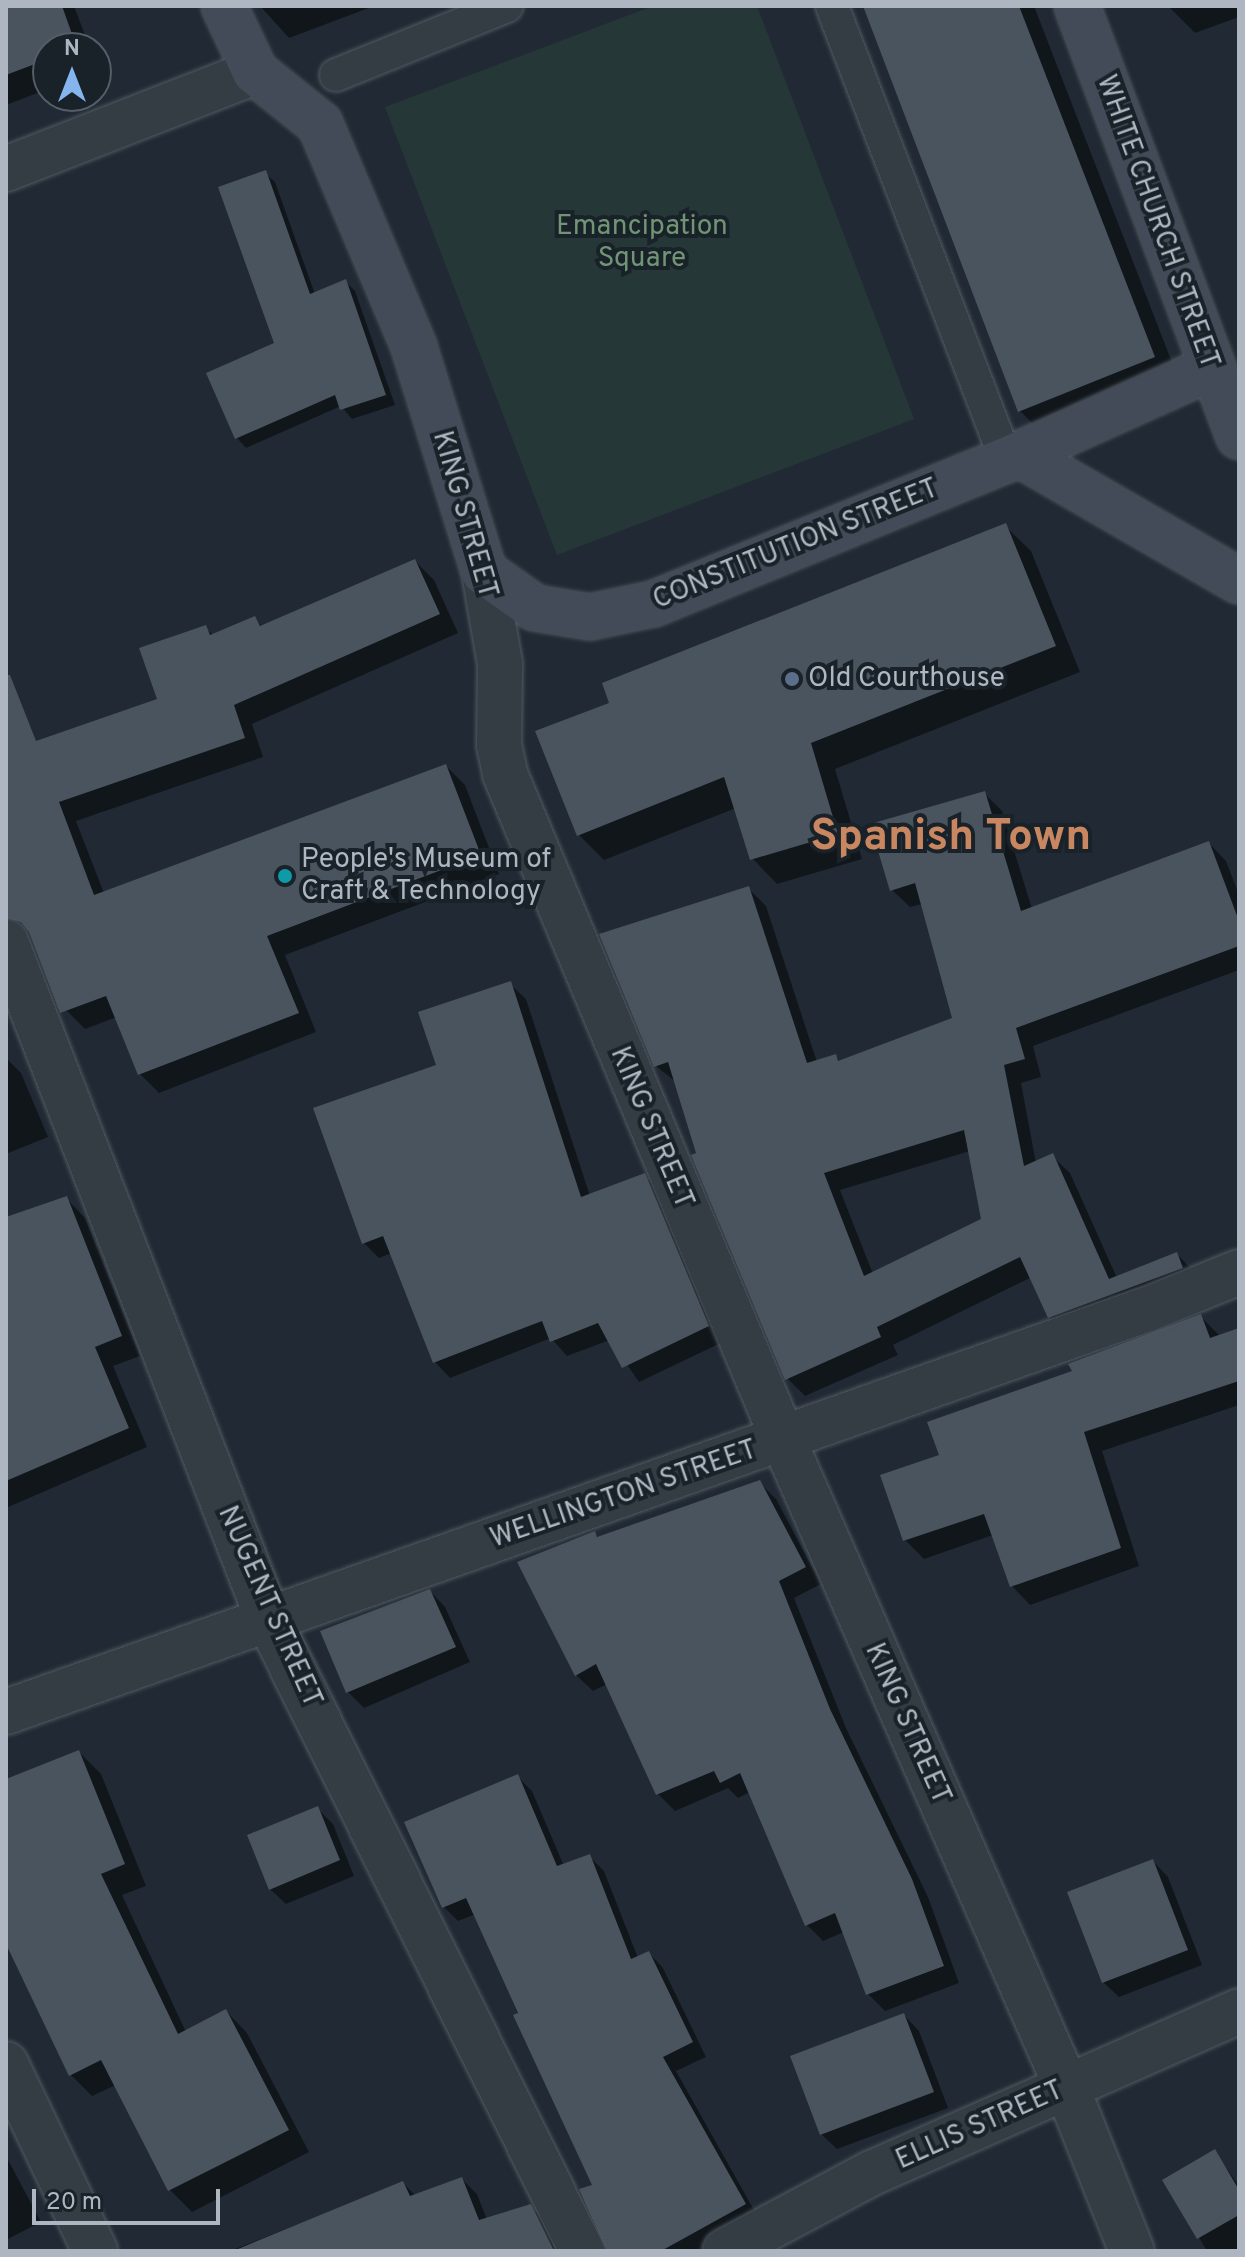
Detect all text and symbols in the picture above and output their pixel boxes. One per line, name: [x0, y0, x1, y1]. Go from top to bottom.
north arrow: [32, 32, 112, 112]
text: N: [64, 36, 80, 63]
street label: WHITE CHURCH STREET: [1088, 71, 1226, 373]
park label: Emancipation Square: [556, 210, 728, 276]
street label: KING STREET: [424, 427, 504, 603]
street label: CONSTITUTION STREET: [648, 472, 944, 618]
place label: Old Courthouse: [808, 662, 1005, 696]
marker: Old Courthouse: [783, 670, 801, 688]
district label: Spanish Town: [811, 812, 1091, 864]
place label: People's Museum of Craft & Technology: [301, 843, 551, 909]
marker: People's Museum of Craft & Technology: [276, 867, 294, 885]
street label: KING STREET: [602, 1042, 700, 1214]
street label: WELLINGTON STREET: [486, 1434, 762, 1556]
street label: NUGENT STREET: [209, 1500, 329, 1714]
street label: KING STREET: [857, 1638, 957, 1810]
street label: ELLIS STREET: [891, 2074, 1069, 2178]
scale bar: [36, 2173, 224, 2223]
text: 20 m: [46, 2188, 102, 2218]

